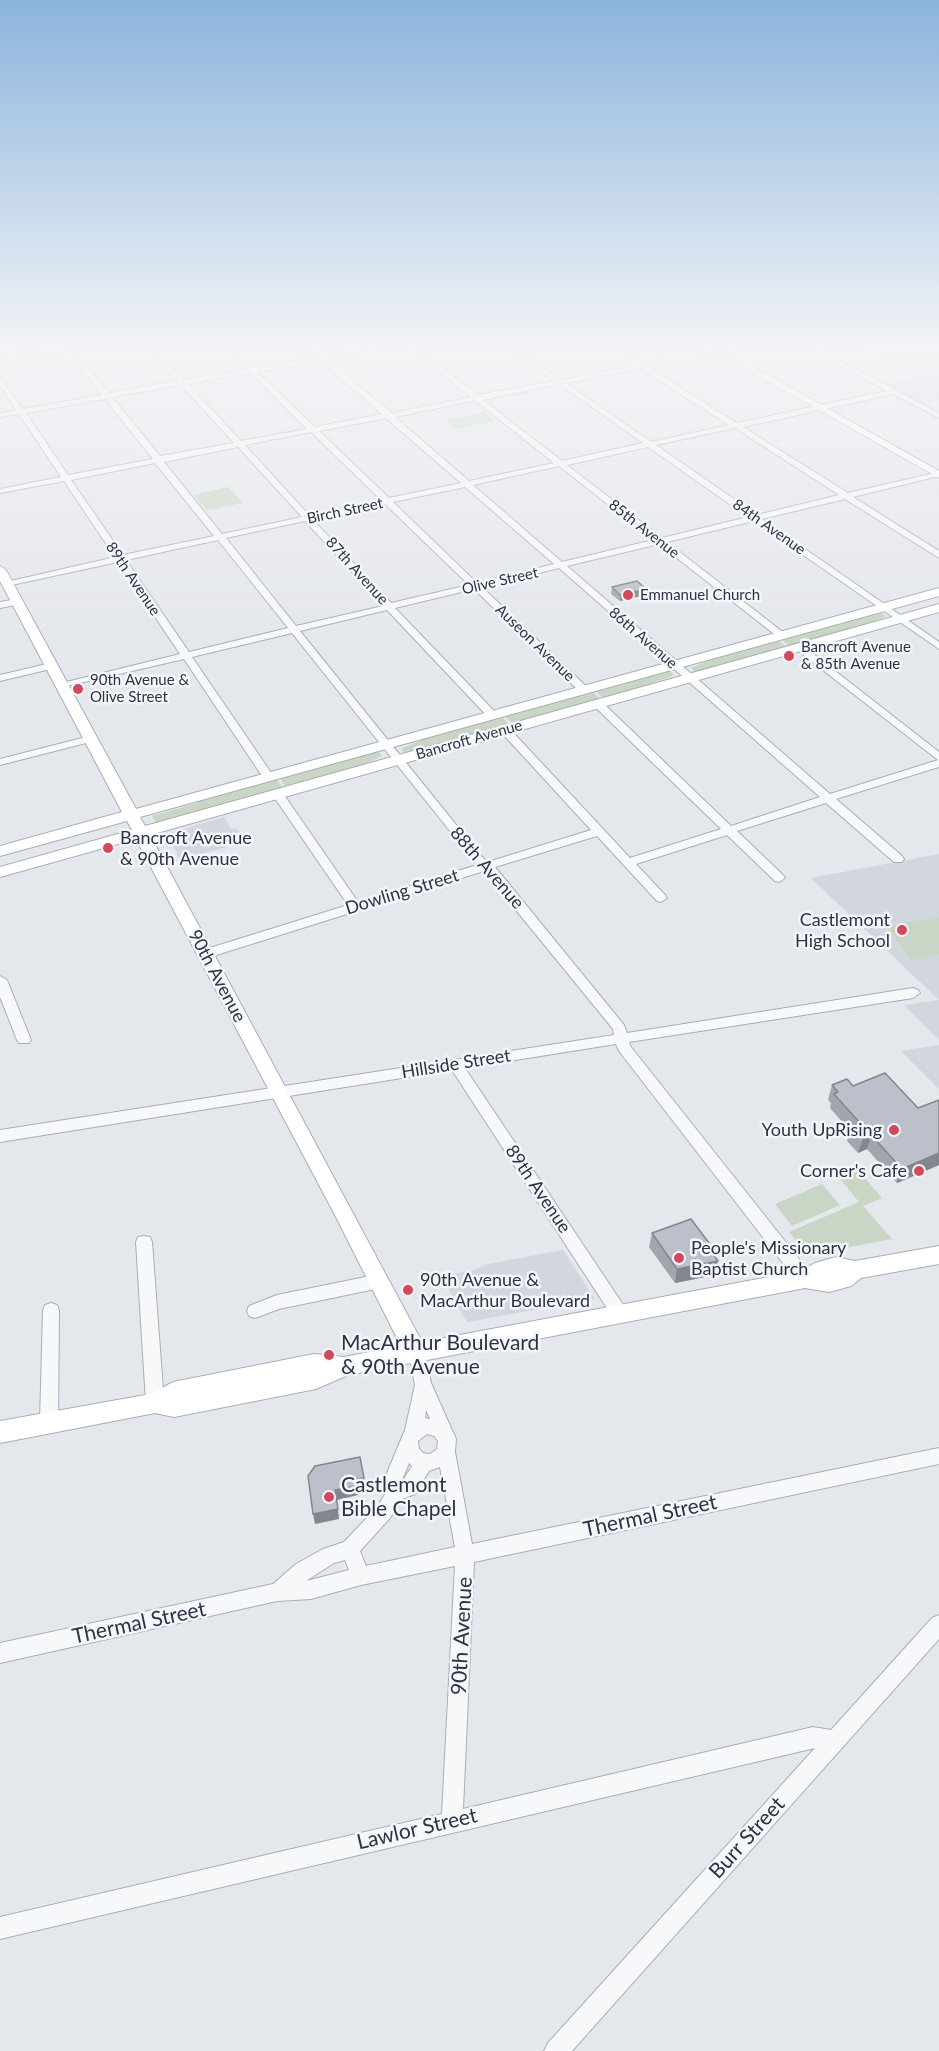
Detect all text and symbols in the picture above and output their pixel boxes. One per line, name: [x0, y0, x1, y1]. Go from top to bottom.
street label: Birch Street: [305, 494, 385, 528]
street label: 84th Avenue: [729, 495, 809, 559]
street label: 85th Avenue: [605, 496, 683, 562]
street label: 87th Avenue: [322, 534, 392, 608]
street label: 89th Avenue: [102, 539, 164, 619]
street label: Olive Street: [460, 563, 540, 599]
place label: Emmanuel Church: [640, 586, 760, 604]
marker: Emmanuel Church: [621, 588, 635, 602]
street label: Auseon Avenue: [492, 601, 578, 685]
street label: 86th Avenue: [605, 603, 681, 673]
place label: Bancroft Avenue & 85th Avenue: [801, 638, 911, 673]
marker: Bancroft Avenue & 85th Avenue: [782, 649, 796, 663]
place label: 90th Avenue & Olive Street: [90, 671, 189, 706]
marker: 90th Avenue & Olive Street: [71, 682, 85, 696]
street label: Bancroft Avenue: [414, 716, 524, 764]
street label: 88th Avenue: [446, 823, 528, 913]
place label: Bancroft Avenue & 90th Avenue: [120, 827, 252, 870]
marker: Bancroft Avenue & 90th Avenue: [101, 841, 115, 855]
street label: Dowling Street: [343, 864, 461, 920]
place label: Castlemont High School: [795, 909, 890, 952]
marker: Castlemont High School: [895, 923, 909, 937]
street label: 90th Avenue: [184, 926, 250, 1026]
street label: Hillside Street: [400, 1045, 512, 1083]
place label: Youth UpRising: [762, 1119, 882, 1141]
marker: Youth UpRising: [887, 1123, 901, 1137]
street label: 89th Avenue: [501, 1141, 575, 1237]
place label: Corner's Cafe: [800, 1160, 907, 1182]
marker: Corner's Cafe: [912, 1164, 926, 1178]
place label: People's Missionary Baptist Church: [691, 1237, 846, 1280]
marker: People's Missionary Baptist Church: [672, 1251, 686, 1265]
place label: 90th Avenue & MacArthur Boulevard: [420, 1269, 590, 1312]
marker: 90th Avenue & MacArthur Boulevard: [401, 1283, 415, 1297]
place label: MacArthur Boulevard & 90th Avenue: [341, 1330, 539, 1380]
marker: MacArthur Boulevard & 90th Avenue: [322, 1348, 336, 1362]
place label: Castlemont Bible Chapel: [341, 1472, 457, 1522]
marker: Castlemont Bible Chapel: [322, 1490, 336, 1504]
street label: Thermal Street: [581, 1490, 719, 1542]
street label: 90th Avenue: [446, 1576, 478, 1696]
street label: Thermal Street: [70, 1597, 208, 1649]
street label: Burr Street: [704, 1792, 790, 1884]
street label: Lawlor Street: [354, 1803, 480, 1855]

